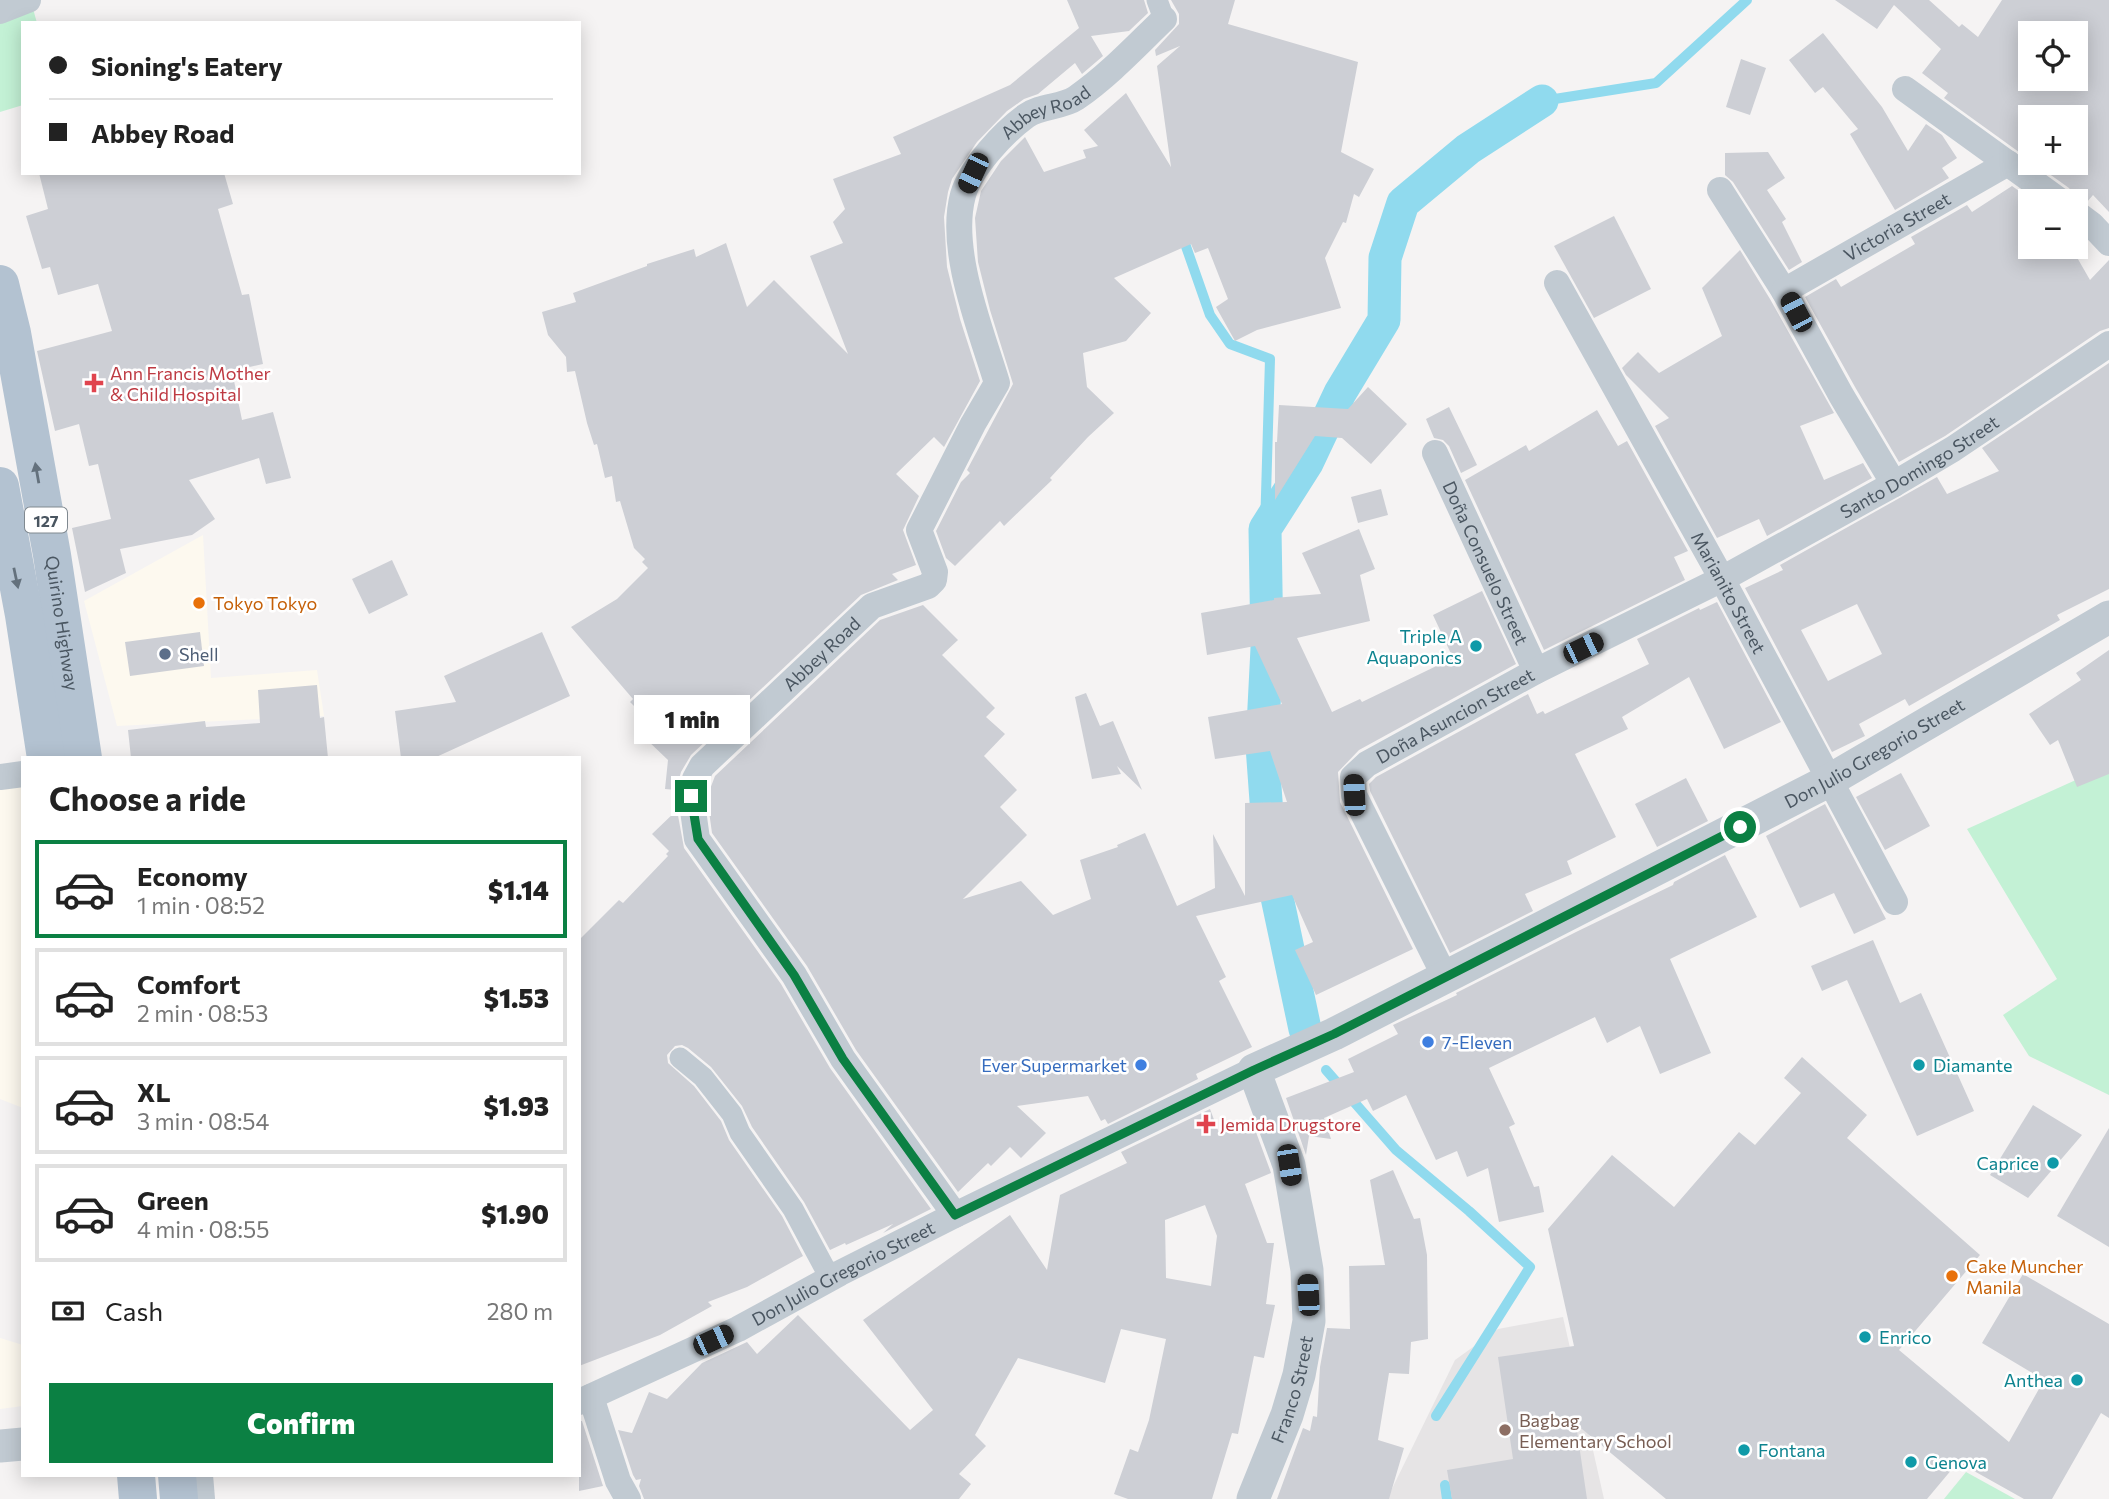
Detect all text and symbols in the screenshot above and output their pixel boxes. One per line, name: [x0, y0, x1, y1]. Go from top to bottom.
map controls: [2018, 21, 2088, 259]
button: locate: [2018, 21, 2088, 91]
text: Sioning's Eatery: [91, 50, 283, 81]
street label: Abbey Road: [996, 81, 1094, 143]
button: +: [2018, 105, 2088, 175]
text: Abbey Road: [91, 117, 234, 148]
car: [955, 150, 992, 196]
street label: Victoria Street: [1840, 187, 1954, 266]
button: −: [2018, 189, 2088, 259]
car: [1777, 289, 1816, 335]
place label: Ann Francis Mother & Child Hospital: [110, 362, 271, 405]
marker: Ann Francis Mother & Child Hospital: [84, 373, 104, 393]
street label: Santo Domingo Street: [1836, 411, 2003, 523]
one-way arrow: [31, 462, 42, 484]
street label: Doña Consuelo Street: [1438, 477, 1533, 648]
road number: 127: [25, 508, 67, 533]
street label: Marianito Street: [1687, 528, 1771, 657]
street label: Quirino Highway: [41, 554, 84, 692]
one-way arrow: [11, 567, 22, 589]
place label: Tokyo Tokyo: [213, 592, 317, 614]
marker: Tokyo Tokyo: [191, 595, 207, 611]
street label: Abbey Road: [778, 612, 865, 695]
place label: Triple A Aquaponics: [1367, 625, 1462, 668]
car: [1560, 629, 1607, 667]
marker: Triple A Aquaponics: [1468, 638, 1484, 654]
place label: Shell: [179, 643, 219, 665]
marker: Shell: [157, 646, 173, 662]
street label: Doña Asuncion Street: [1372, 663, 1538, 768]
street label: Don Julio Gregorio Street: [1781, 693, 1968, 813]
callout: 1 min: [633, 694, 749, 744]
text: 1 min: [664, 705, 720, 733]
car: [1343, 773, 1366, 817]
text: Choose a ride: [49, 778, 246, 818]
route end: [675, 780, 707, 812]
route start: [1724, 811, 1756, 843]
icon: car: [53, 858, 116, 921]
text: Economy: [137, 860, 248, 891]
text: $1.14: [488, 874, 549, 905]
text: 1 min · 08:52: [137, 891, 265, 919]
icon: car: [53, 966, 116, 1029]
text: Comfort: [137, 968, 240, 999]
text: $1.53: [484, 982, 549, 1013]
text: 2 min · 08:53: [137, 999, 268, 1027]
place label: 7-Eleven: [1442, 1031, 1512, 1053]
marker: 7-Eleven: [1420, 1034, 1436, 1050]
place label: Ever Supermarket: [981, 1054, 1127, 1076]
place label: Diamante: [1933, 1054, 2012, 1076]
marker: Ever Supermarket: [1133, 1057, 1149, 1073]
marker: Diamante: [1911, 1057, 1927, 1073]
icon: car: [53, 1074, 116, 1137]
text: XL: [137, 1076, 171, 1107]
text: $1.93: [483, 1090, 549, 1121]
text: 3 min · 08:54: [137, 1107, 269, 1135]
place label: Jemida Drugstore: [1220, 1113, 1361, 1135]
marker: Jemida Drugstore: [1198, 1116, 1214, 1132]
car: [1276, 1143, 1303, 1187]
place label: Caprice: [1976, 1152, 2039, 1174]
marker: Caprice: [2045, 1155, 2061, 1171]
icon: car: [53, 1182, 116, 1245]
text: Green: [137, 1184, 209, 1215]
text: $1.90: [481, 1198, 549, 1229]
text: 4 min · 08:55: [137, 1215, 269, 1243]
street label: Don Julio Gregorio Street: [748, 1216, 938, 1330]
place label: Cake Muncher Manila: [1966, 1255, 2084, 1298]
marker: Cake Muncher Manila: [1944, 1268, 1960, 1284]
car: [1297, 1273, 1320, 1317]
icon: cash: [49, 1292, 87, 1330]
text: Cash: [105, 1295, 163, 1326]
text: 280 m: [487, 1297, 553, 1325]
car: [690, 1322, 737, 1358]
place label: Enrico: [1879, 1326, 1931, 1348]
marker: Enrico: [1857, 1329, 1873, 1345]
street label: Franco Street: [1266, 1334, 1317, 1446]
place label: Anthea: [2004, 1369, 2063, 1391]
marker: Anthea: [2069, 1372, 2085, 1388]
button: Confirm: [49, 1383, 553, 1463]
place label: Bagbag Elementary School: [1519, 1409, 1672, 1452]
marker: Bagbag Elementary School: [1497, 1422, 1513, 1438]
place label: Fontana: [1758, 1439, 1826, 1461]
marker: Fontana: [1736, 1442, 1752, 1458]
place label: Genova: [1925, 1451, 1987, 1473]
marker: Genova: [1903, 1454, 1919, 1470]

